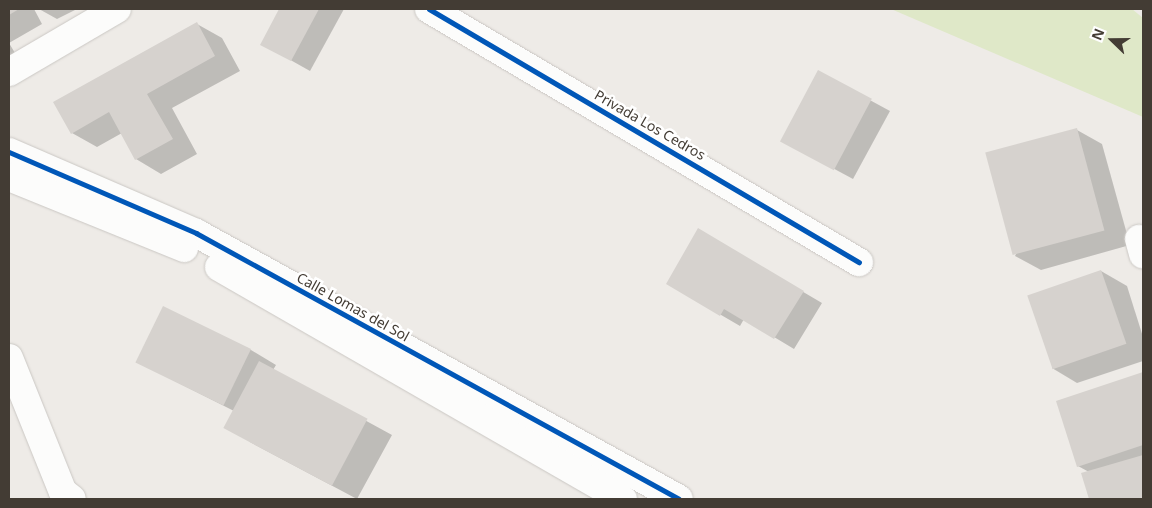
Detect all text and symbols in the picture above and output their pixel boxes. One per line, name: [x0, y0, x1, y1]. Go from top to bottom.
north arrow: [1087, 15, 1137, 65]
text: N: [1087, 25, 1109, 43]
street label: Privada Los Cedros: [592, 86, 708, 164]
street label: Calle Lomas del Sol: [294, 269, 412, 345]

